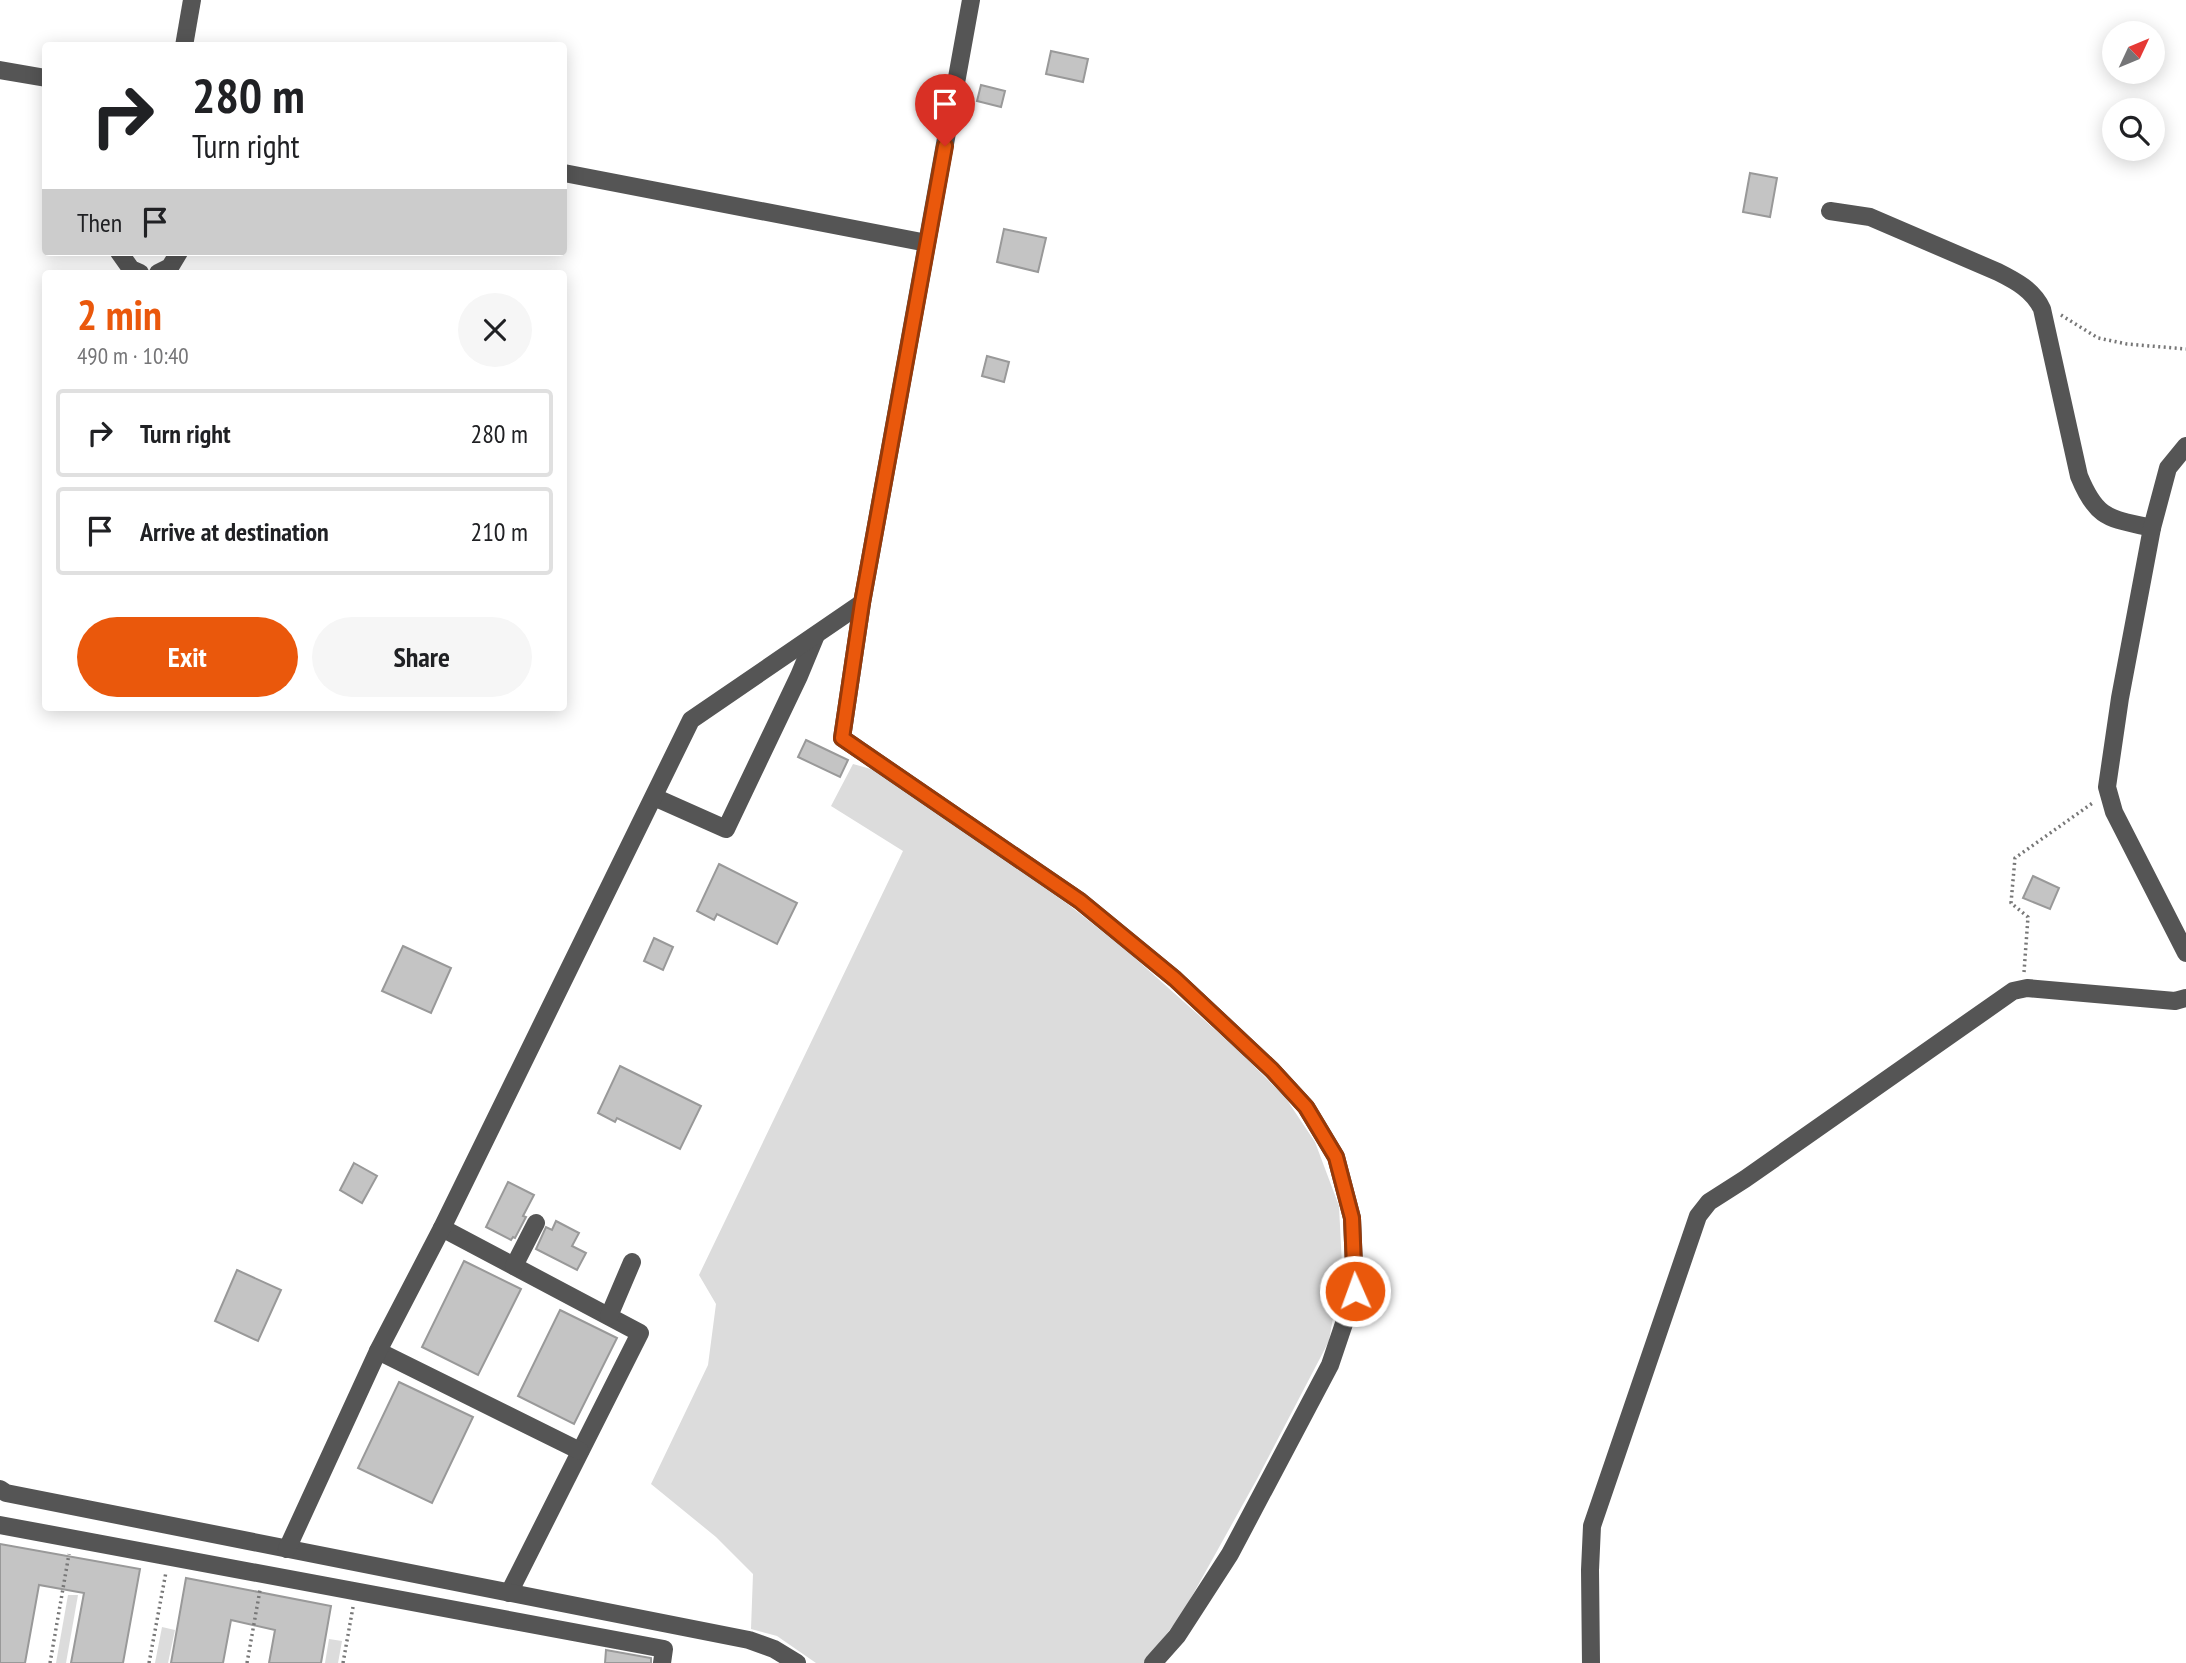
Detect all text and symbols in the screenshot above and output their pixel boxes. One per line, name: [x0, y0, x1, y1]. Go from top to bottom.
north arrow: [2102, 21, 2165, 84]
map controls: [2102, 21, 2165, 161]
text: 280 m: [192, 63, 305, 127]
icon: right: [77, 70, 168, 161]
pin: [915, 74, 975, 146]
icon: arrive: [926, 85, 964, 123]
button: search: [2102, 98, 2165, 161]
text: Turn right: [192, 125, 300, 167]
icon: arrive: [136, 203, 174, 241]
text: Then: [77, 206, 122, 239]
text: 2 min: [77, 287, 162, 342]
button: close: [458, 293, 532, 367]
text: 490 m · 10:40: [77, 341, 189, 370]
icon: right: [81, 414, 119, 452]
text: Turn right: [140, 417, 231, 450]
text: 280 m: [470, 417, 528, 450]
icon: arrive: [81, 512, 119, 550]
text: Arrive at destination: [140, 515, 329, 548]
text: 210 m: [470, 515, 528, 548]
button: Exit: [77, 617, 298, 697]
button: Share: [312, 617, 532, 697]
position arrow: [1318, 1254, 1392, 1328]

